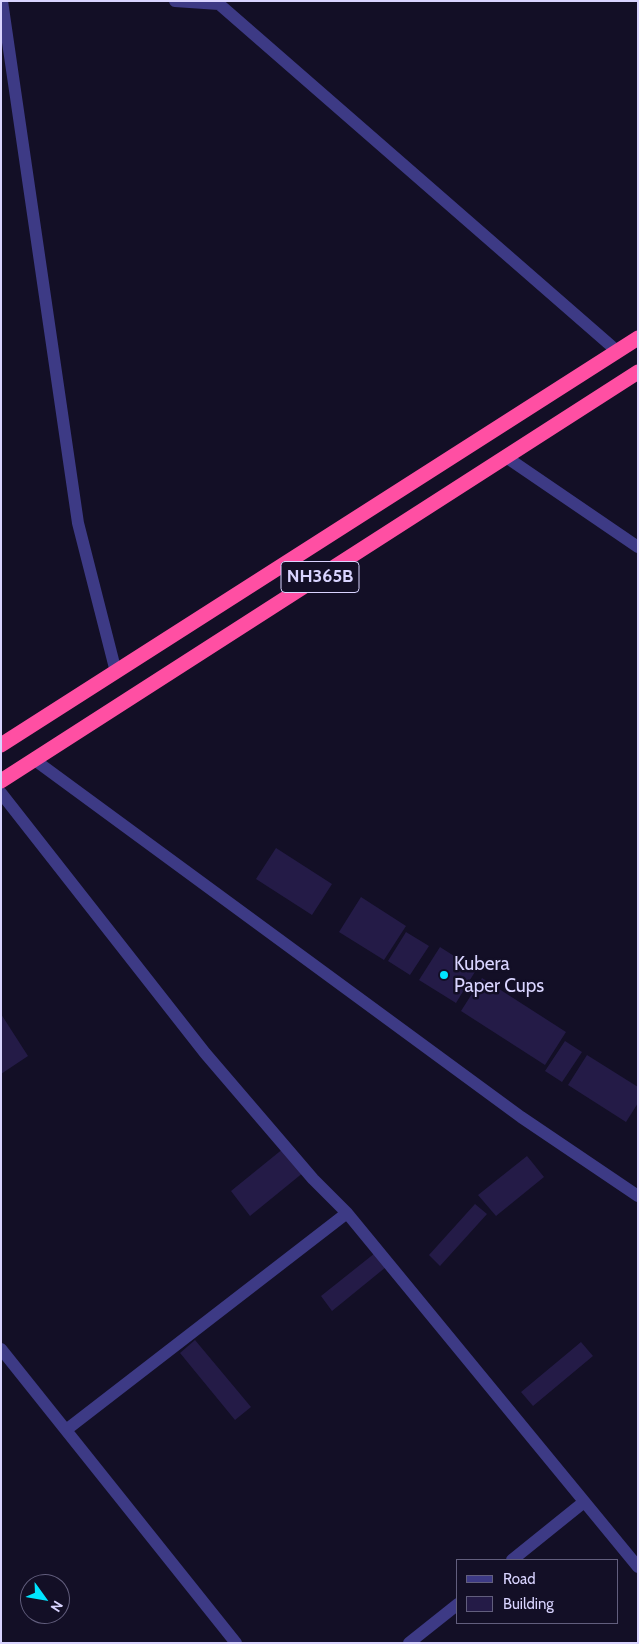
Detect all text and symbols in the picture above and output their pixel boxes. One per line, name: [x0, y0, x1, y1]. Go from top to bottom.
road number: NH365B: [281, 562, 359, 592]
place label: Kubera Paper Cups: [454, 953, 544, 997]
marker: Kubera Paper Cups: [438, 969, 450, 981]
legend: [456, 1559, 619, 1624]
text: Road: [503, 1570, 536, 1588]
north arrow: [20, 1574, 70, 1624]
text: Building: [503, 1595, 554, 1613]
text: N: [47, 1597, 67, 1615]

